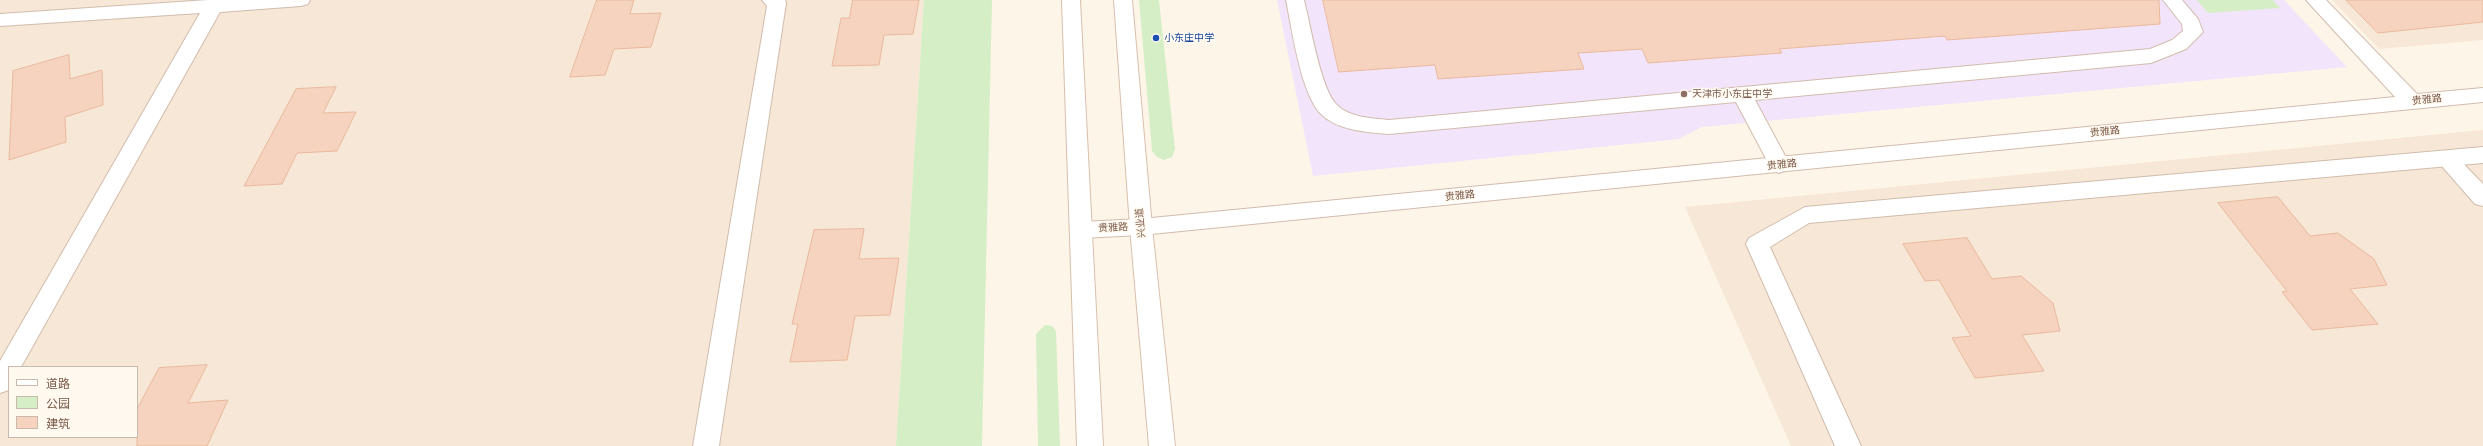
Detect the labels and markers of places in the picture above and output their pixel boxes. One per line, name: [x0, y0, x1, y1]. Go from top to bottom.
place label: 小东庄中学: [1164, 32, 1214, 44]
marker: 小东庄中学: [1151, 33, 1161, 43]
place label: 天津市小东庄中学: [1692, 88, 1772, 100]
marker: 天津市小东庄中学: [1679, 89, 1689, 99]

